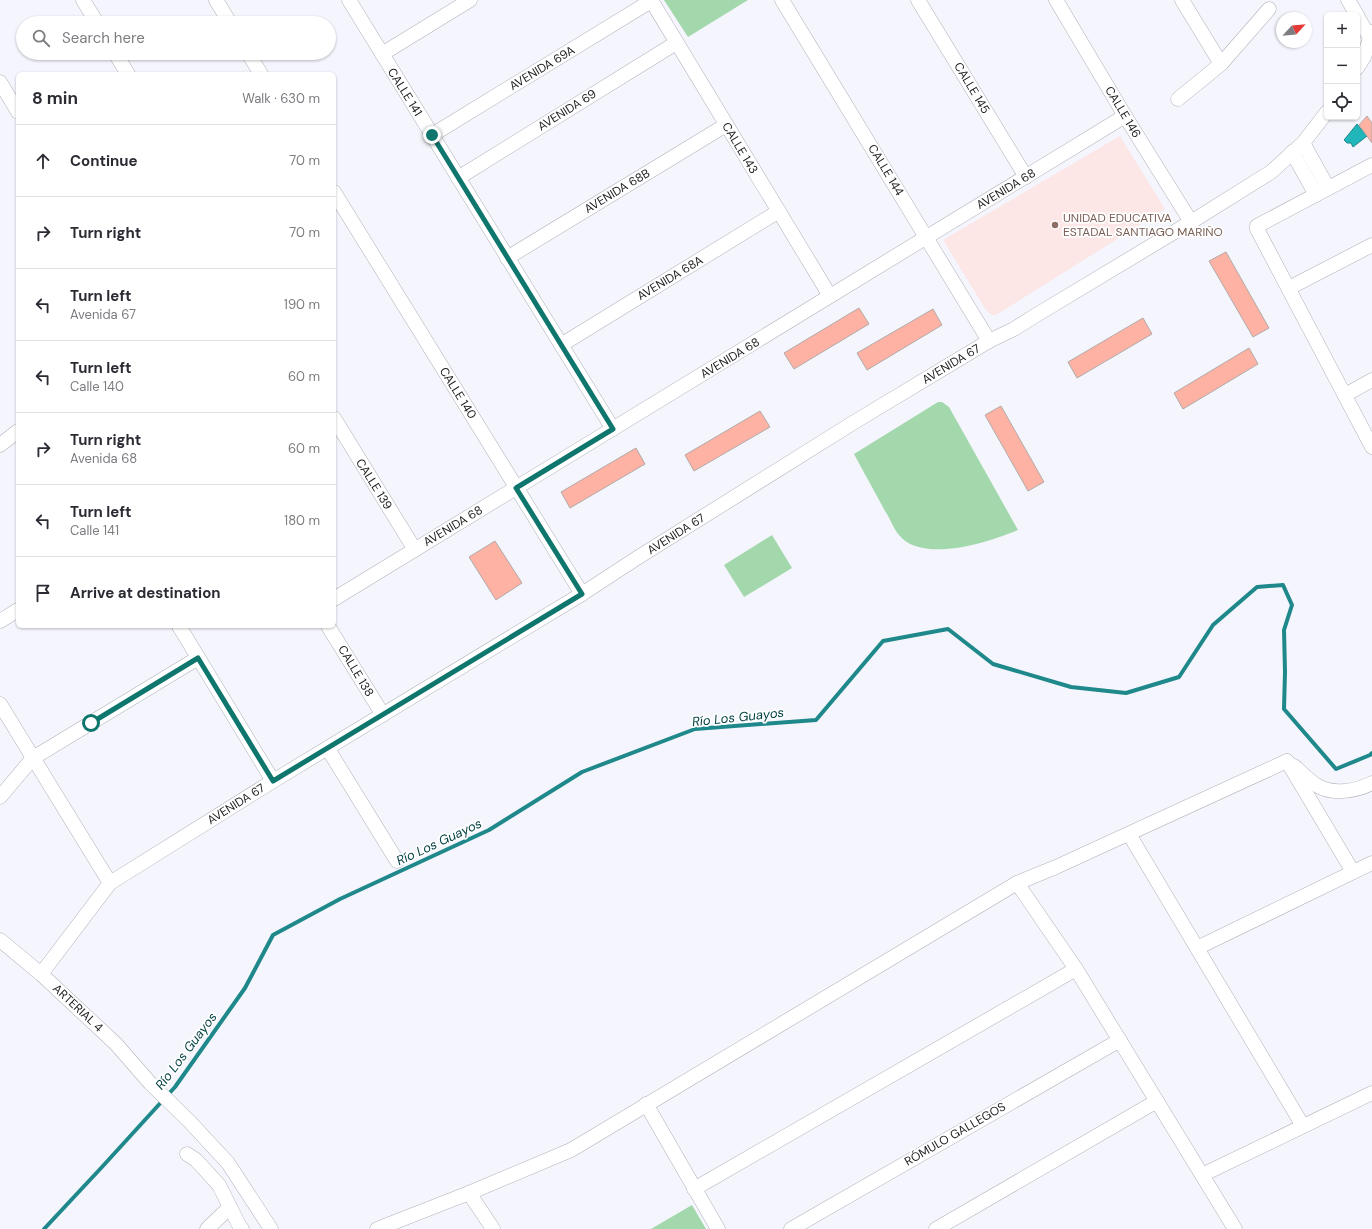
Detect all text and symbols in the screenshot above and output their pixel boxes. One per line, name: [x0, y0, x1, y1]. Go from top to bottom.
north arrow: [1276, 12, 1312, 48]
map controls: [1324, 12, 1360, 120]
button: +: [1324, 12, 1360, 48]
search box: [16, 16, 336, 60]
icon: search: [30, 27, 52, 49]
text: Search here: [62, 28, 145, 48]
street label: AVENIDA 69A: [506, 42, 578, 94]
button: −: [1324, 48, 1360, 84]
street label: CALLE 145: [950, 59, 994, 117]
street label: CALLE 141: [384, 65, 426, 119]
street label: CALLE 146: [1101, 83, 1145, 141]
button: locate: [1324, 84, 1360, 120]
street label: AVENIDA 69: [535, 86, 599, 134]
text: 8 min: [32, 87, 78, 109]
text: Walk · 630 m: [242, 90, 320, 107]
street label: CALLE 143: [718, 119, 762, 177]
route end: [423, 126, 441, 144]
street label: CALLE 144: [864, 141, 908, 199]
icon: ahead: [32, 150, 54, 172]
text: Continue: [70, 151, 138, 171]
text: 70 m: [289, 152, 320, 169]
street label: AVENIDA 68B: [581, 165, 653, 217]
street label: AVENIDA 68: [973, 165, 1039, 213]
place label: UNIDAD EDUCATIVA ESTADAL SANTIAGO MARIÑO: [1063, 210, 1223, 240]
marker: UNIDAD EDUCATIVA ESTADAL SANTIAGO MARIÑO: [1050, 220, 1060, 230]
icon: right: [32, 222, 54, 244]
text: Turn right: [70, 223, 141, 243]
text: 70 m: [289, 224, 320, 241]
street label: AVENIDA 68A: [634, 252, 706, 304]
text: Turn left: [70, 286, 131, 306]
icon: left: [32, 294, 54, 316]
text: 190 m: [284, 296, 320, 313]
text: Avenida 67: [70, 306, 136, 323]
street label: AVENIDA 68: [697, 334, 763, 382]
street label: AVENIDA 67: [919, 340, 983, 388]
text: Turn left: [70, 358, 131, 378]
street label: CALLE 140: [436, 364, 480, 422]
icon: left: [32, 366, 54, 388]
text: 60 m: [288, 368, 320, 385]
text: Calle 140: [70, 378, 124, 395]
text: Turn right: [70, 430, 141, 450]
icon: right: [32, 438, 54, 460]
text: 60 m: [288, 440, 320, 457]
text: Avenida 68: [70, 450, 137, 467]
street label: CALLE 139: [352, 456, 396, 512]
text: Turn left: [70, 502, 131, 522]
street label: AVENIDA 68: [420, 502, 486, 550]
icon: left: [32, 510, 54, 532]
street label: AVENIDA 67: [644, 510, 708, 558]
text: 180 m: [284, 512, 320, 529]
text: Calle 141: [70, 522, 119, 539]
icon: arrive: [32, 582, 54, 604]
text: Arrive at destination: [70, 583, 221, 603]
street label: CALLE 138: [334, 642, 378, 700]
water label: Río Los Guayos: [691, 704, 785, 730]
route start: [82, 714, 100, 732]
street label: AVENIDA 67: [204, 780, 268, 828]
water label: Río Los Guayos: [394, 815, 484, 869]
street label: ARTERIAL 4: [49, 981, 107, 1035]
water label: Río Los Guayos: [151, 1009, 221, 1093]
street label: RÓMULO GALLEGOS: [902, 1098, 1008, 1169]

